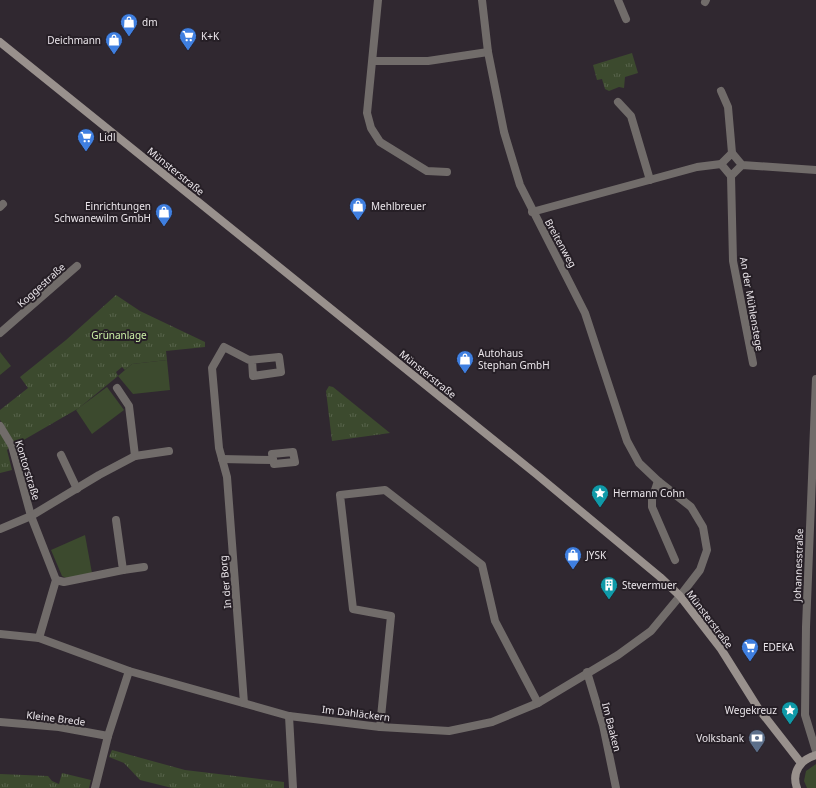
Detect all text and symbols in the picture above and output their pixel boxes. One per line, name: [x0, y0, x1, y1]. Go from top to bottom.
shop icon: dm: [119, 12, 139, 37]
place label: dm: [142, 15, 158, 29]
supermarket icon: K+K: [178, 26, 198, 51]
place label: K+K: [201, 29, 220, 43]
shop icon: Deichmann: [104, 30, 124, 55]
place label: Deichmann: [47, 33, 101, 47]
supermarket icon: Lidl: [76, 127, 96, 152]
place label: Lidl: [99, 130, 116, 144]
street label: Münsterstraße: [145, 144, 208, 199]
shop icon: Mehlbreuer: [348, 196, 368, 221]
place label: Einrichtungen Schwanewilm GmbH: [54, 199, 151, 225]
place label: Mehlbreuer: [371, 199, 426, 213]
shop icon: Einrichtungen Schwanewilm GmbH: [154, 202, 174, 227]
street label: Breitenweg: [542, 216, 580, 270]
street label: An der Mühlenstege: [737, 256, 767, 353]
street label: Koggestraße: [14, 259, 68, 310]
park label: Grünanlage: [91, 328, 147, 342]
place label: Autohaus Stephan GmbH: [478, 346, 550, 372]
street label: Münsterstraße: [397, 347, 460, 402]
shop icon: Autohaus Stephan GmbH: [455, 349, 475, 374]
street label: Kontorstraße: [12, 438, 44, 502]
place icon: Hermann Cohn: [590, 483, 610, 508]
place label: Hermann Cohn: [613, 486, 685, 500]
street label: Johannesstraße: [790, 528, 806, 603]
shop icon: JYSK: [563, 545, 583, 570]
place label: JYSK: [585, 548, 607, 562]
street label: In der Borg: [216, 555, 234, 609]
building icon: Stevermuer: [599, 575, 619, 600]
place label: Stevermuer: [622, 578, 677, 592]
street label: Münsterstraße: [683, 587, 737, 651]
supermarket icon: EDEKA: [740, 637, 760, 662]
place label: EDEKA: [763, 640, 795, 654]
place icon: Wegekreuz: [780, 700, 800, 725]
street label: Im Baaken: [599, 701, 625, 753]
street label: Im Dahläckern: [321, 702, 391, 724]
place label: Wegekreuz: [725, 703, 777, 717]
street label: Kleine Brede: [26, 707, 87, 729]
bank icon: Volksbank: [747, 728, 767, 753]
place label: Volksbank: [696, 731, 745, 745]

